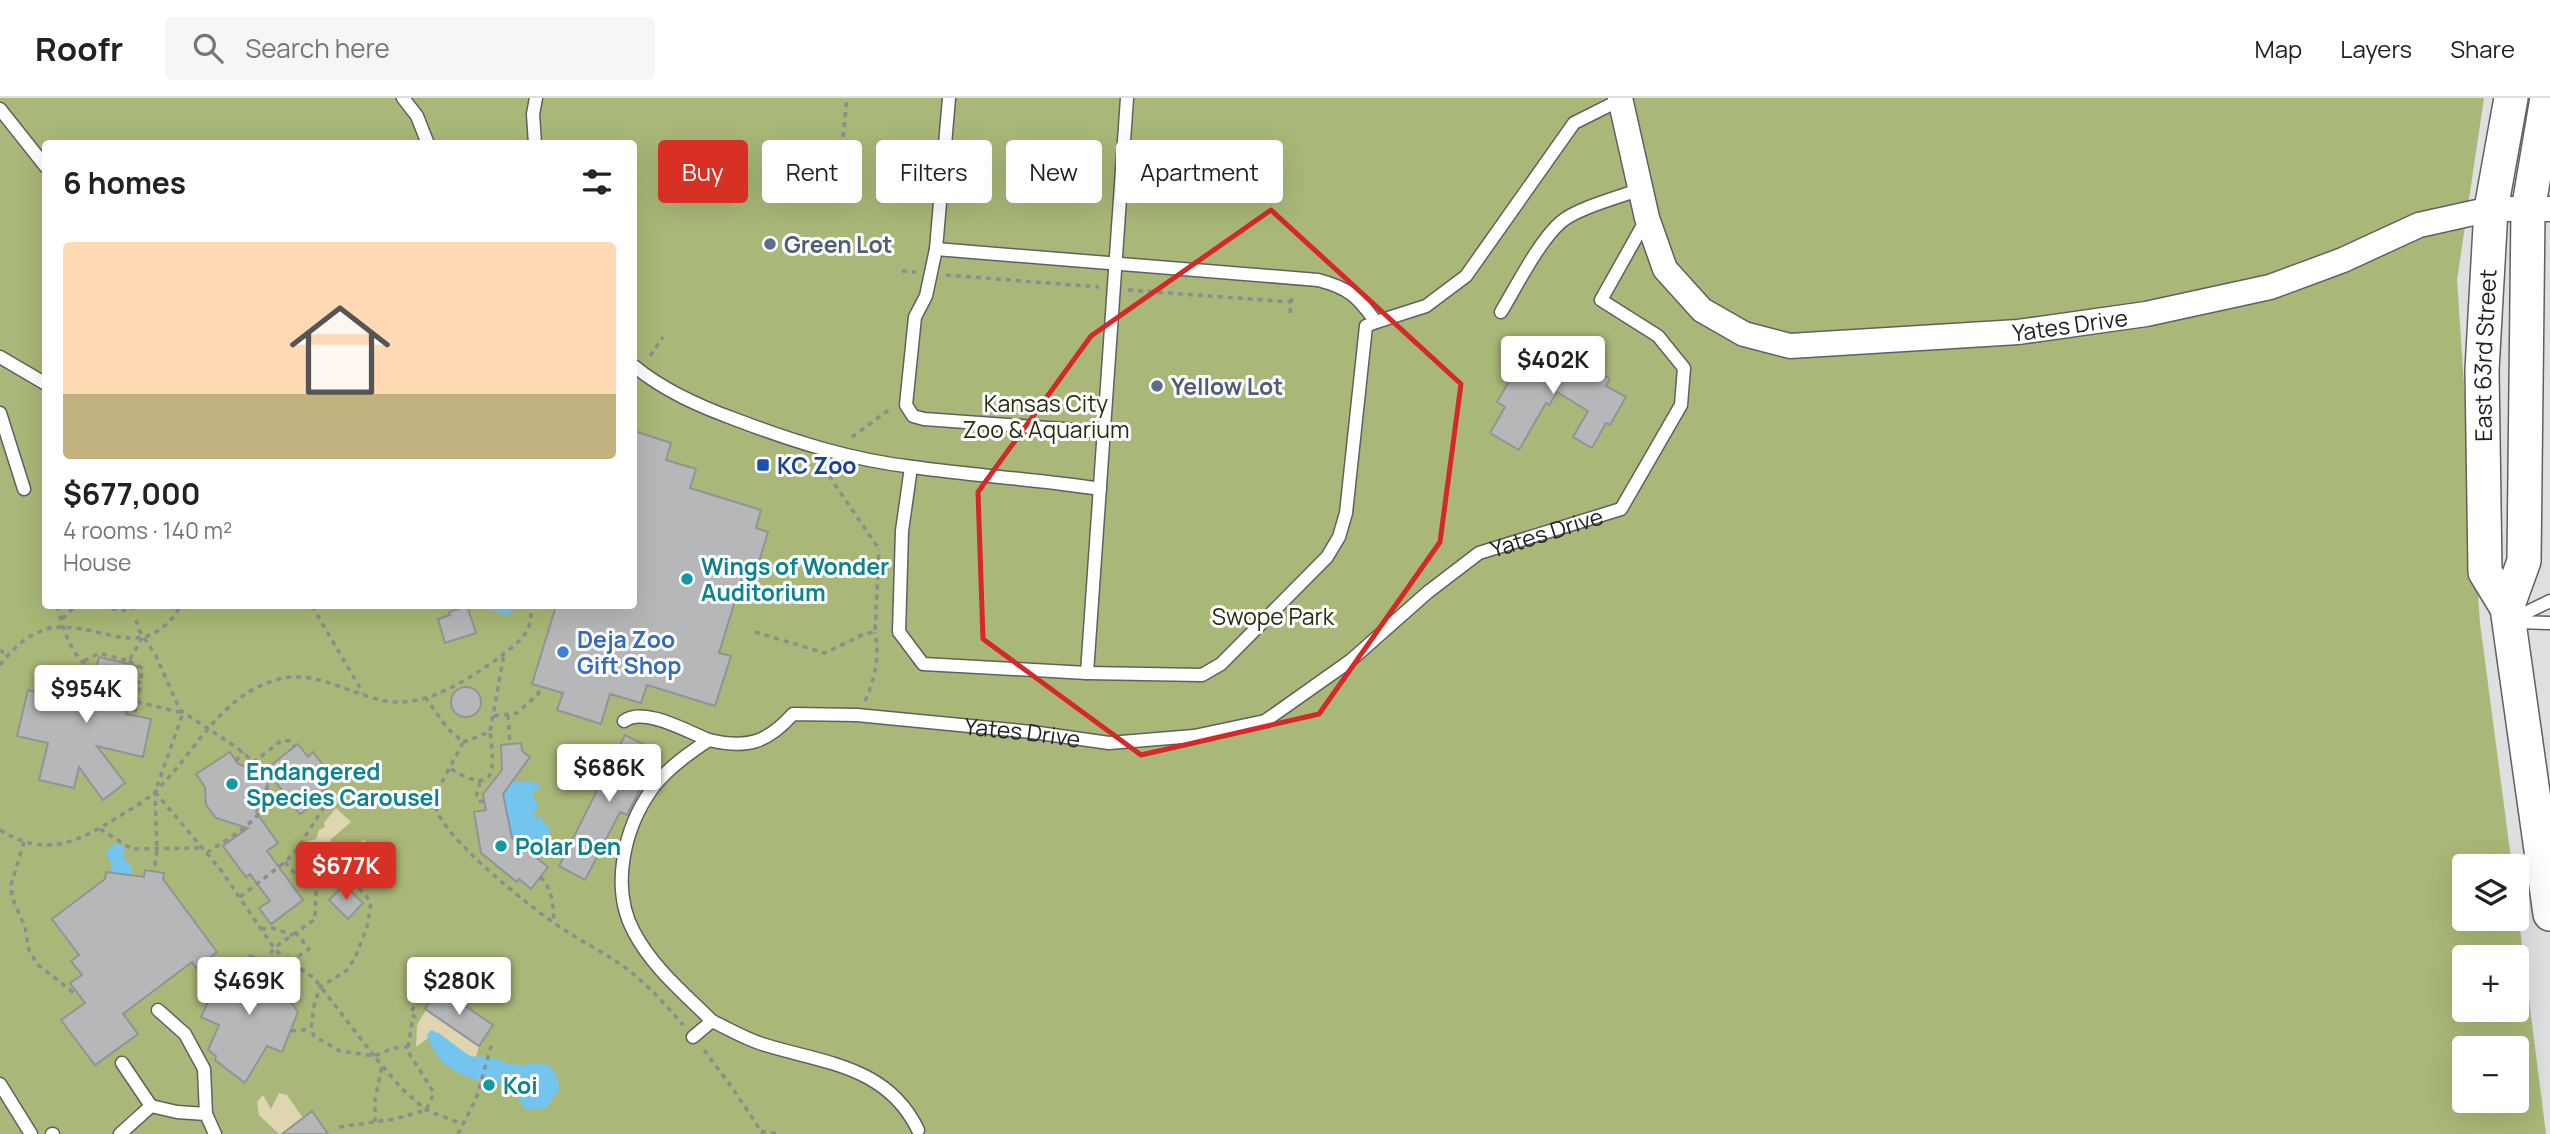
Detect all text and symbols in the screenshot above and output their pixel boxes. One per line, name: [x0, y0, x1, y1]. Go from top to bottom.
search box: [165, 17, 655, 80]
text: Roofr: [35, 26, 123, 71]
icon: search: [189, 29, 227, 67]
text: Search here: [245, 30, 390, 66]
text: Map: [2255, 32, 2302, 65]
text: Layers: [2340, 32, 2412, 65]
text: Share: [2450, 32, 2515, 65]
chip: Buy: [658, 140, 748, 203]
chip: Rent: [762, 140, 862, 203]
chip: Filters: [876, 140, 992, 203]
chip: New: [1006, 140, 1102, 203]
chip: Apartment: [1116, 140, 1283, 203]
text: 6 homes: [63, 162, 186, 203]
icon: filters: [578, 163, 616, 201]
place label: Green Lot: [784, 228, 893, 260]
marker: Green Lot: [762, 236, 778, 252]
street label: East 63rd Street: [2466, 268, 2504, 442]
icon: home: [277, 287, 403, 413]
street label: Yates Drive: [2011, 301, 2130, 348]
pin: $402K: [1504, 336, 1602, 396]
text: $402K: [1517, 343, 1589, 375]
place label: Yellow Lot: [1171, 370, 1283, 402]
marker: Yellow Lot: [1149, 378, 1165, 394]
park label: Kansas City Zoo & Aquarium: [963, 387, 1129, 445]
place label: KC Zoo: [777, 449, 857, 481]
marker: KC Zoo: [755, 457, 771, 473]
text: $677,000: [63, 473, 201, 514]
street label: Yates Drive: [1486, 500, 1607, 565]
text: 4 rooms · 140 m²: [63, 514, 232, 546]
text: House: [63, 546, 132, 578]
place label: Wings of Wonder Auditorium: [701, 550, 889, 608]
marker: Wings of Wonder Auditorium: [679, 571, 695, 587]
park label: Swope Park: [1212, 600, 1335, 632]
place label: Deja Zoo Gift Shop: [577, 623, 681, 681]
marker: Deja Zoo Gift Shop: [555, 644, 571, 660]
pin: $954K: [37, 666, 135, 725]
text: $954K: [50, 672, 122, 704]
street label: Yates Drive: [963, 710, 1083, 755]
pin: $686K: [560, 744, 658, 804]
text: $686K: [573, 751, 645, 783]
place label: Endangered Species Carousel: [246, 755, 440, 813]
marker: Endangered Species Carousel: [224, 776, 240, 792]
place label: Polar Den: [515, 830, 621, 862]
marker: Polar Den: [493, 838, 509, 854]
pin: $677K: [297, 842, 395, 902]
text: $677K: [312, 849, 380, 881]
map controls: [2452, 854, 2529, 1113]
button: layers: [2452, 854, 2529, 931]
button: +: [2452, 945, 2529, 1022]
pin: $469K: [200, 958, 298, 1017]
pin: $280K: [410, 958, 508, 1017]
text: $469K: [213, 964, 285, 996]
text: $280K: [423, 964, 495, 996]
button: −: [2452, 1036, 2529, 1113]
place label: Koi: [503, 1069, 538, 1101]
marker: Koi: [481, 1077, 497, 1093]

